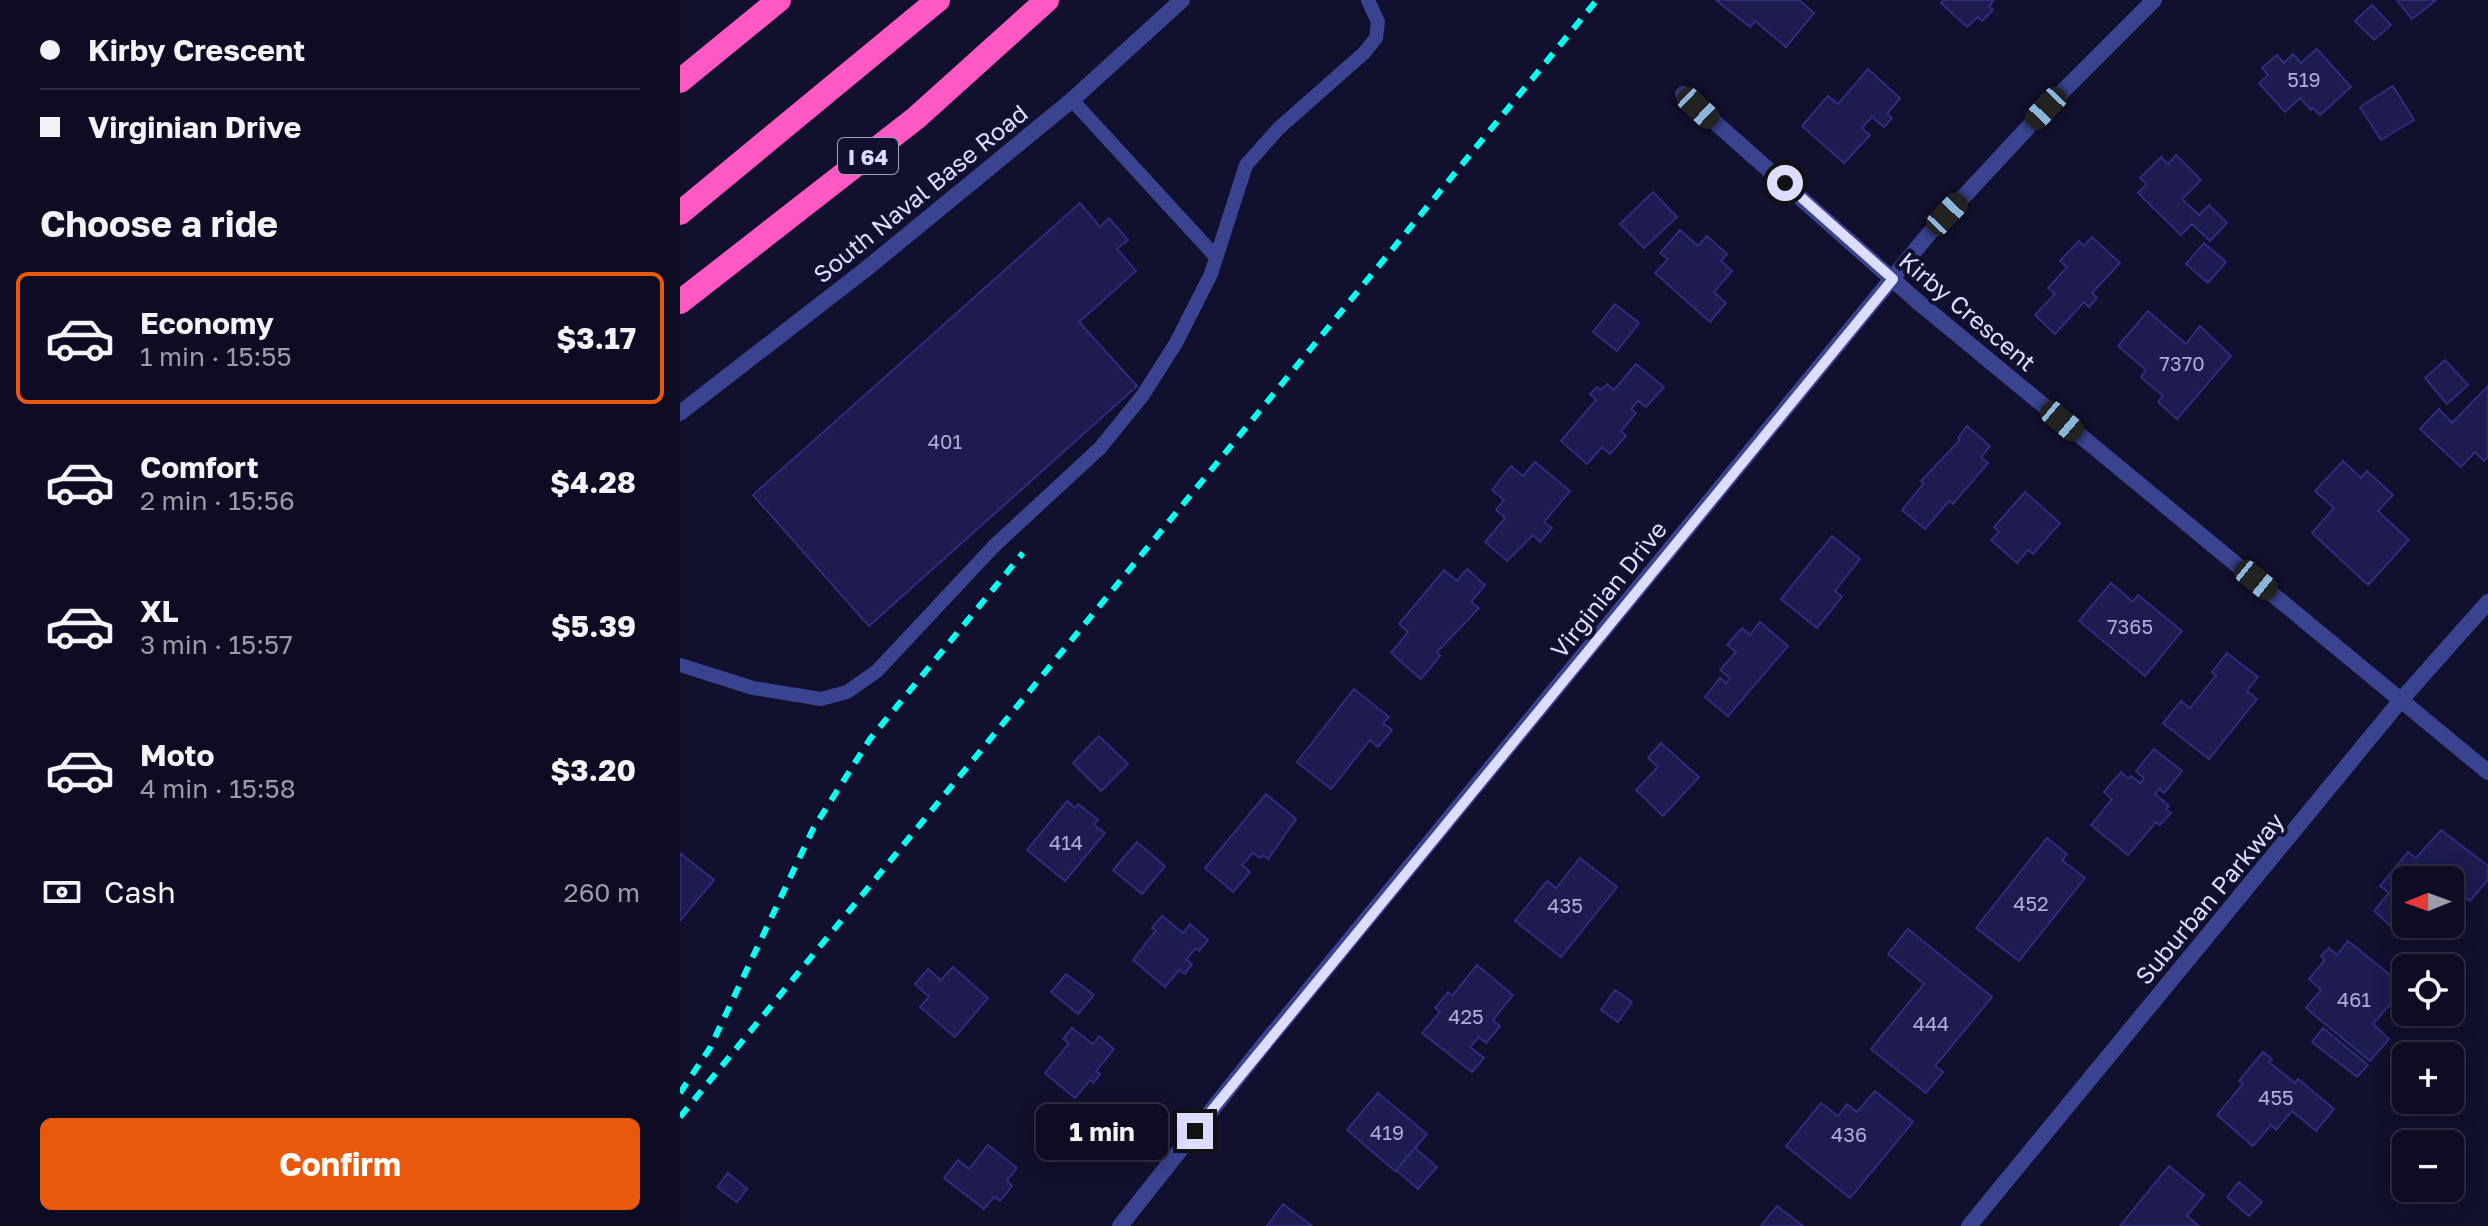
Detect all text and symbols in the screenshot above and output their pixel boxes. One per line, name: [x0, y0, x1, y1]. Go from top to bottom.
text: Kirby Crescent: [88, 32, 305, 68]
house number: 519: [2287, 67, 2321, 91]
car: [2021, 82, 2071, 134]
car: [1672, 83, 1724, 133]
street label: South Naval Base Road: [807, 98, 1033, 288]
text: Virginian Drive: [88, 109, 301, 145]
road number: I 64: [838, 138, 898, 174]
route start: [1767, 165, 1803, 201]
car: [1922, 188, 1972, 240]
text: Choose a ride: [40, 202, 278, 245]
street label: Kirby Crescent: [1894, 245, 2042, 377]
icon: car: [44, 302, 116, 374]
text: Economy: [140, 305, 274, 341]
text: $3.17: [556, 320, 636, 356]
text: 1 min · 15:55: [140, 341, 292, 372]
house number: 7370: [2159, 351, 2205, 375]
car: [2036, 396, 2088, 446]
house number: 401: [928, 429, 962, 453]
icon: car: [44, 446, 116, 518]
text: Comfort: [140, 449, 259, 485]
text: $4.28: [550, 464, 636, 500]
text: 2 min · 15:56: [140, 485, 295, 516]
street label: Virginian Drive: [1544, 515, 1672, 663]
car: [2230, 556, 2282, 604]
icon: car: [44, 590, 116, 662]
text: XL: [140, 593, 179, 629]
text: $5.39: [551, 608, 636, 644]
house number: 7365: [2107, 614, 2153, 638]
text: 3 min · 15:57: [140, 629, 293, 660]
icon: car: [44, 734, 116, 806]
text: Moto: [140, 737, 215, 773]
text: $3.20: [550, 752, 636, 788]
text: 4 min · 15:58: [140, 773, 296, 804]
street label: Suburban Parkway: [2129, 806, 2289, 990]
house number: 414: [1049, 830, 1083, 854]
north arrow: [2392, 866, 2464, 938]
map controls: [2392, 866, 2464, 1202]
icon: cash: [40, 870, 84, 914]
text: Cash: [104, 874, 176, 910]
text: 260 m: [564, 877, 640, 908]
house number: 452: [2013, 891, 2049, 915]
house number: 435: [1547, 893, 1583, 917]
button: locate: [2392, 954, 2464, 1026]
house number: 461: [2337, 987, 2371, 1011]
house number: 425: [1448, 1004, 1484, 1028]
house number: 444: [1913, 1011, 1949, 1035]
button: +: [2392, 1042, 2464, 1114]
house number: 455: [2258, 1085, 2294, 1109]
callout: 1 min: [1035, 1103, 1167, 1159]
route end: [1177, 1113, 1213, 1149]
text: 1 min: [1069, 1116, 1135, 1147]
button: Confirm: [40, 1118, 640, 1210]
house number: 419: [1370, 1120, 1404, 1144]
house number: 436: [1831, 1122, 1867, 1146]
button: −: [2392, 1130, 2464, 1202]

